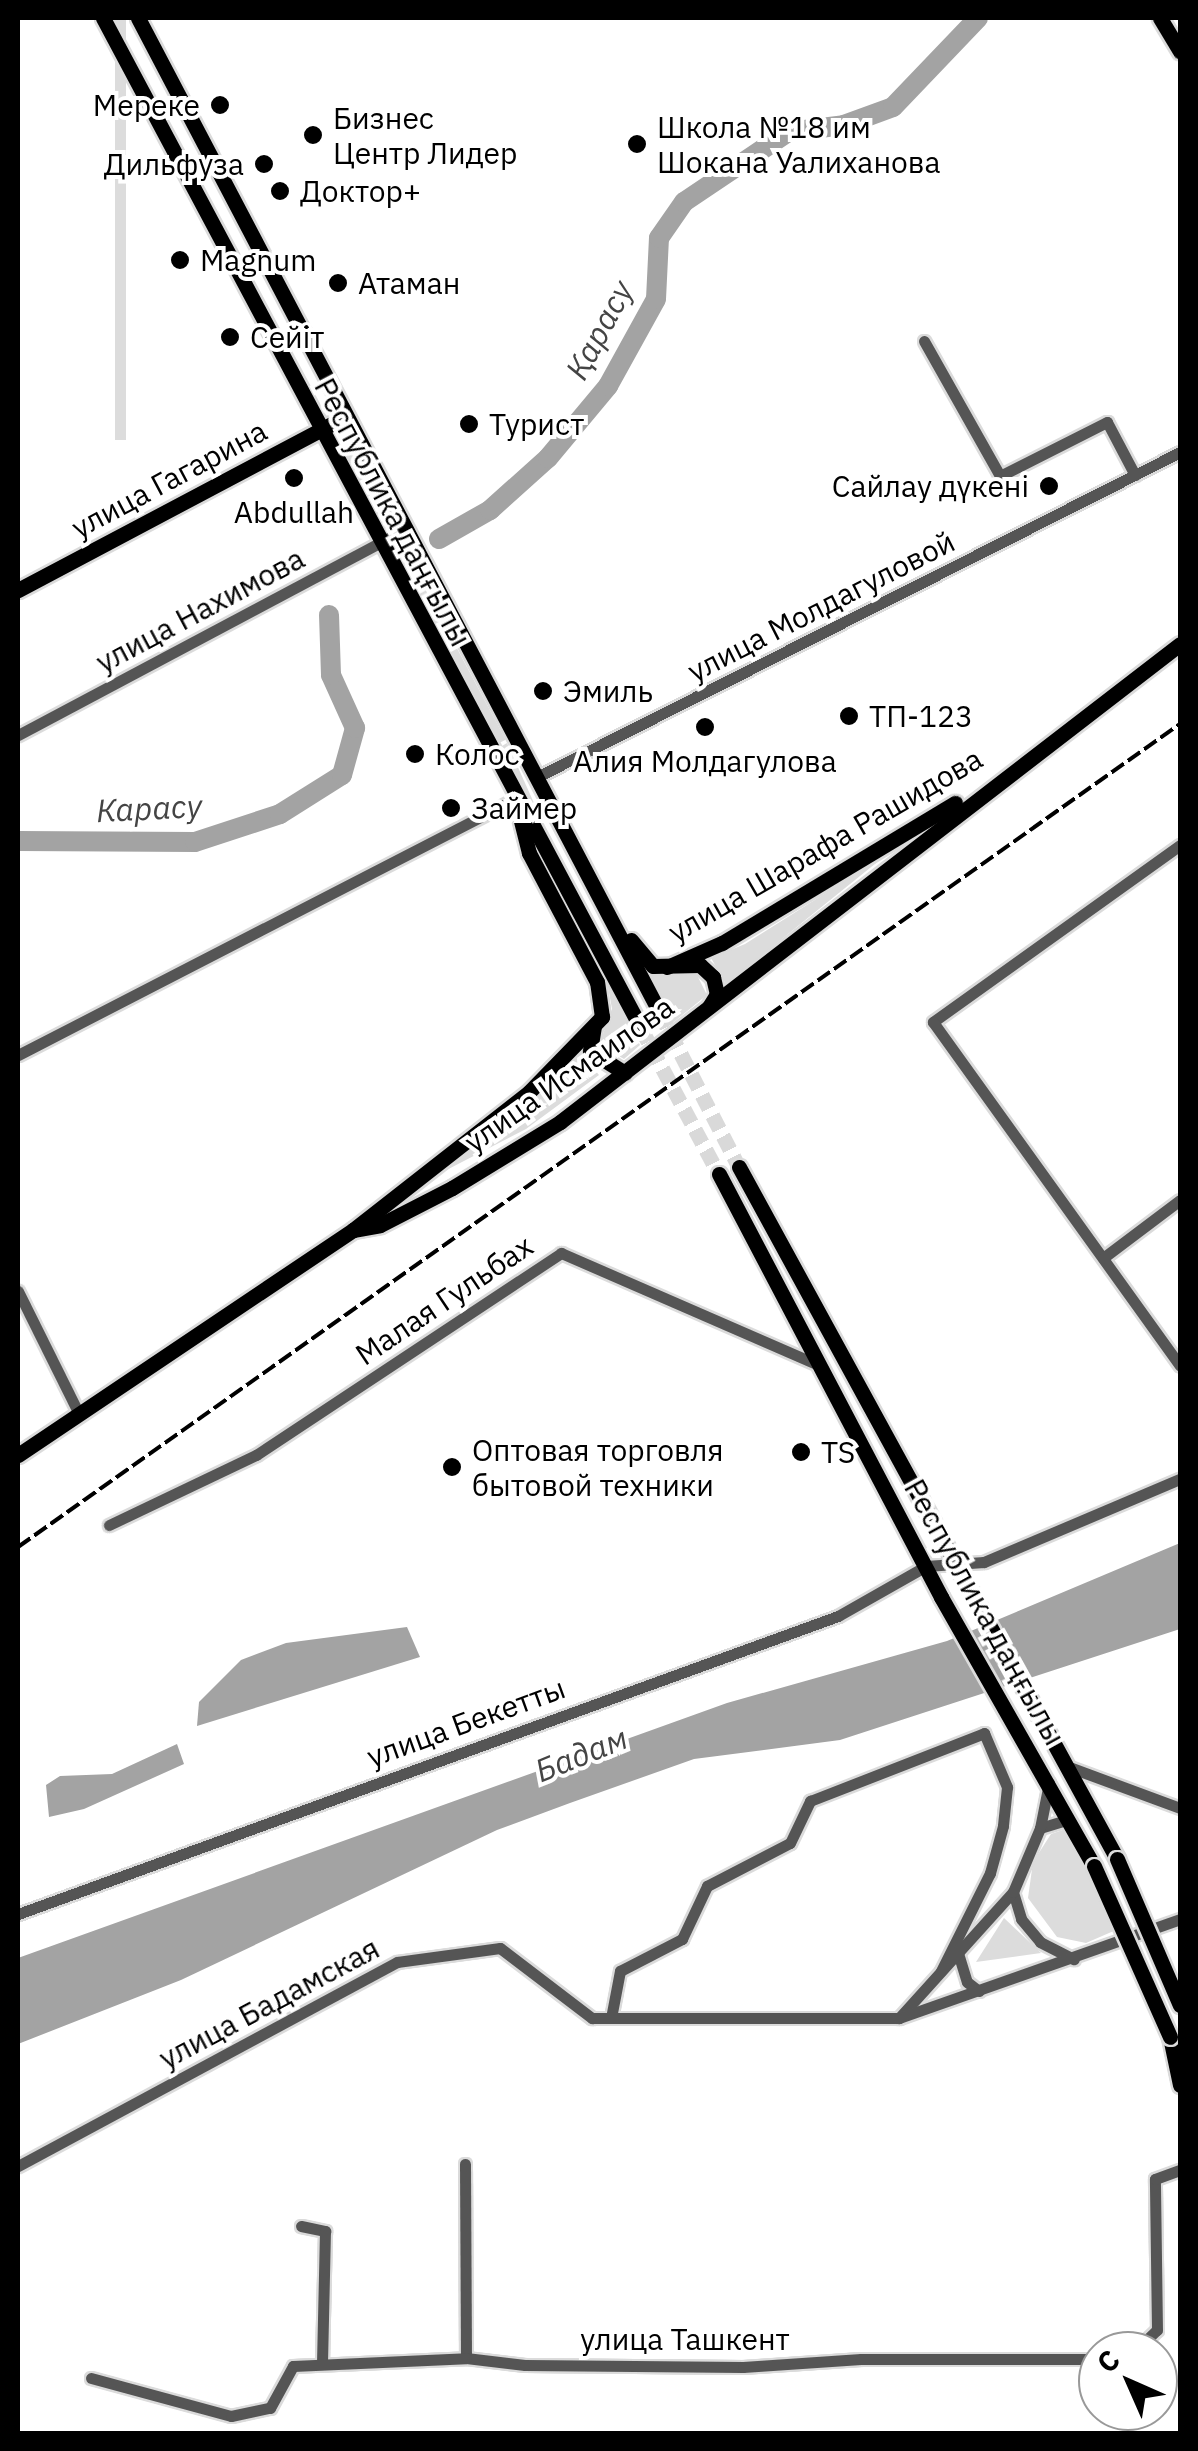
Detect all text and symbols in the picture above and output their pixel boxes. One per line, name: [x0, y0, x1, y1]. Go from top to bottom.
place label: Мереке: [93, 87, 200, 123]
marker: Мереке: [209, 94, 231, 116]
place label: Бизнес Центр Лидер: [333, 100, 517, 170]
place label: Школа №18 им Шокана Уалиханова: [657, 109, 940, 180]
marker: Бизнес Центр Лидер: [302, 124, 324, 146]
marker: Школа №18 им Шокана Уалиханова: [626, 133, 648, 155]
place label: Дильфуза: [104, 146, 244, 182]
marker: Дильфуза: [253, 153, 275, 175]
place label: Доктор+: [300, 173, 421, 209]
marker: Доктор+: [269, 180, 291, 202]
place label: Magnum: [200, 242, 316, 278]
marker: Magnum: [169, 249, 191, 271]
place label: Атаман: [358, 265, 460, 301]
marker: Атаман: [327, 272, 349, 294]
water label: Қарасу: [557, 274, 641, 386]
place label: Сейіт: [250, 319, 324, 355]
marker: Сейіт: [219, 326, 241, 348]
street label: Республика даңғылы: [307, 372, 479, 652]
place label: Турист: [489, 406, 584, 442]
street label: улица Гагарина: [65, 412, 273, 546]
marker: Турист: [458, 413, 480, 435]
marker: Аbdullah: [283, 467, 305, 489]
place label: Сайлау дүкені: [832, 468, 1029, 504]
marker: Сайлау дүкені: [1038, 475, 1060, 497]
place label: Аbdullah: [234, 494, 354, 530]
street label: улица Молдагуловой: [681, 523, 961, 689]
street label: улица Нахимова: [90, 540, 310, 680]
place label: Эмиль: [563, 673, 653, 709]
marker: Эмиль: [532, 680, 554, 702]
place label: ТП-123: [869, 698, 973, 734]
marker: ТП-123: [838, 705, 860, 727]
marker: Алия Молдагулова: [694, 716, 716, 738]
place label: Колос: [435, 736, 520, 772]
street label: улица Шарафа Рашидова: [662, 740, 988, 950]
marker: Колос: [404, 743, 426, 765]
place label: Алия Молдагулова: [573, 743, 837, 779]
water label: Карасу: [95, 786, 203, 830]
place label: Займер: [471, 790, 577, 826]
marker: Займер: [440, 797, 462, 819]
street label: улица Исмаилова: [457, 988, 681, 1160]
street label: Малая Гульбах: [349, 1228, 539, 1372]
place label: Оптовая торговля бытовой техники: [472, 1432, 724, 1502]
place label: TS: [821, 1434, 855, 1470]
marker: TS: [790, 1441, 812, 1463]
marker: Оптовая торговля бытовой техники: [441, 1456, 463, 1478]
street label: Республика даңғылы: [897, 1473, 1073, 1751]
street label: улица Бекетты: [362, 1669, 570, 1775]
water label: Бадам: [529, 1718, 633, 1790]
street label: улица Бадамская: [153, 1930, 385, 2076]
street label: улица Ташкент: [580, 2321, 790, 2357]
north arrow: [1078, 2331, 1178, 2431]
text: С: [1088, 2341, 1127, 2380]

